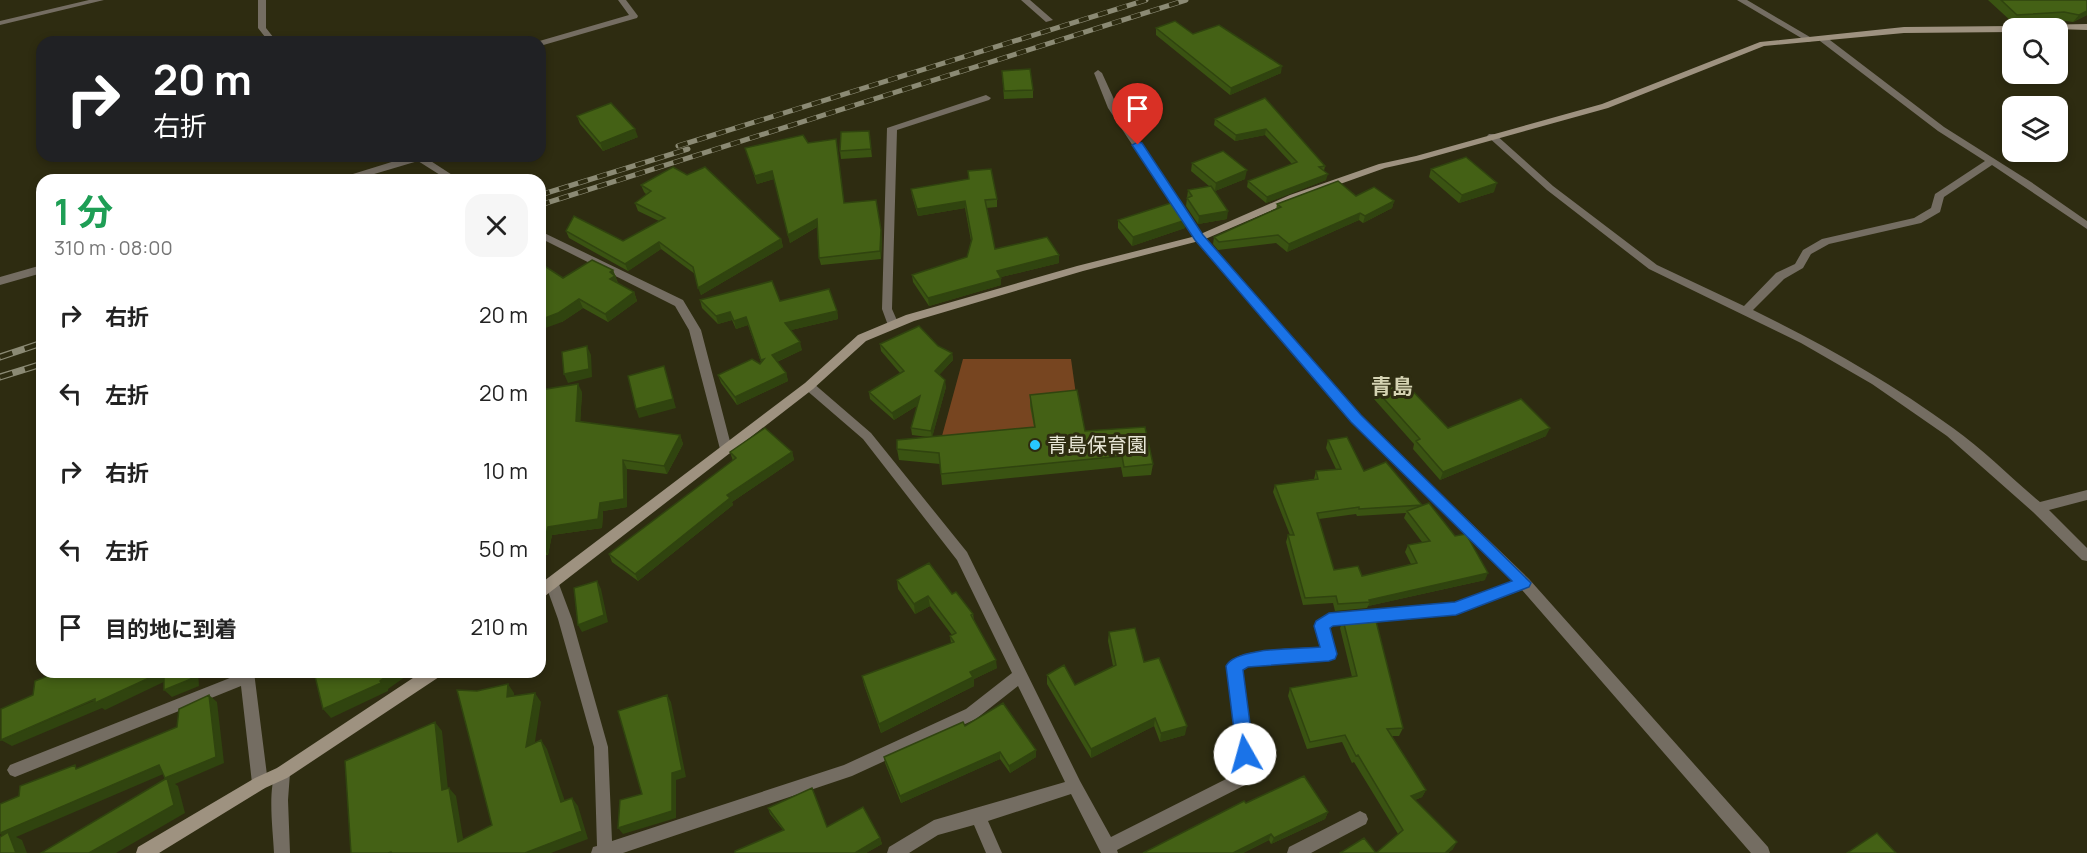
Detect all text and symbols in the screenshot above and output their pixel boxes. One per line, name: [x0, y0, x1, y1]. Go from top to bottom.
map controls: [2002, 18, 2068, 162]
button: search: [2002, 18, 2068, 84]
text: 20 m: [153, 50, 252, 108]
icon: right: [54, 60, 132, 138]
pin: [1112, 83, 1163, 145]
icon: arrive: [1121, 92, 1154, 125]
button: layers: [2002, 96, 2068, 162]
text: 右折: [153, 107, 207, 144]
text: 1 分: [54, 187, 113, 236]
button: close: [465, 194, 528, 257]
text: 310 m · 08:00: [54, 234, 173, 261]
icon: right: [54, 299, 87, 332]
text: 20 m: [479, 300, 528, 330]
text: 右折: [105, 302, 149, 332]
district label: 青島: [1371, 372, 1413, 400]
icon: left: [54, 377, 87, 410]
text: 20 m: [479, 378, 528, 408]
text: 左折: [105, 380, 149, 410]
place label: 青島保育園: [1047, 431, 1147, 458]
marker: 青島保育園: [1028, 438, 1042, 452]
icon: right: [54, 455, 87, 488]
text: 10 m: [483, 456, 528, 486]
text: 右折: [105, 458, 149, 488]
icon: left: [54, 533, 87, 566]
text: 50 m: [479, 534, 528, 564]
text: 左折: [105, 536, 149, 566]
icon: arrive: [54, 611, 87, 644]
text: 210 m: [470, 612, 528, 642]
text: 目的地に到着: [105, 614, 237, 644]
position arrow: [1213, 722, 1277, 786]

